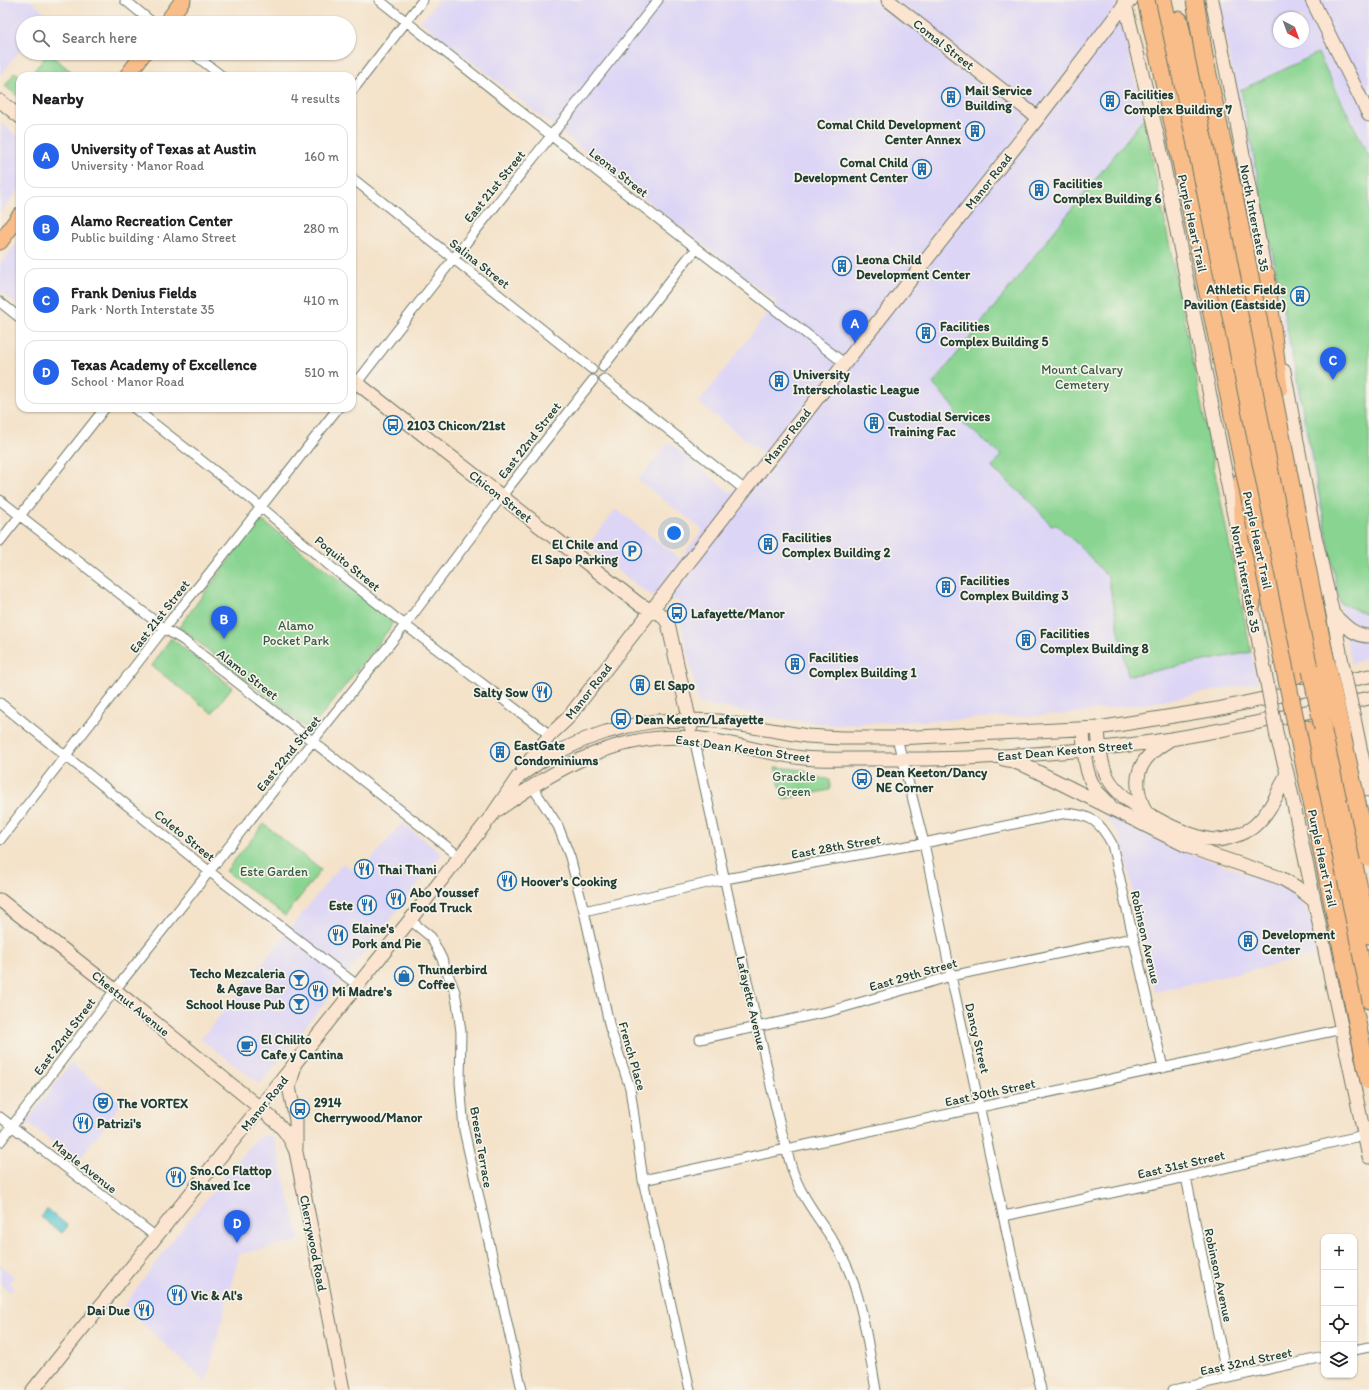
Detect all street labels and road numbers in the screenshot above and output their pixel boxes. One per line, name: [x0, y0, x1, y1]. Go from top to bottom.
street label: Comal Street: [910, 16, 977, 73]
street label: Leona Street: [586, 145, 651, 200]
street label: East 21st Street: [461, 147, 528, 225]
street label: Manor Road: [962, 150, 1015, 212]
street label: North Interstate 35: [1237, 163, 1272, 273]
street label: Purple Heart Trail: [1175, 173, 1210, 274]
street label: Salina Street: [447, 235, 513, 292]
street label: East 22nd Street: [495, 399, 564, 482]
street label: Manor Road: [761, 405, 814, 467]
street label: Chicon Street: [466, 467, 535, 526]
street label: Purple Heart Trail: [1240, 490, 1275, 591]
street label: North Interstate 35: [1228, 524, 1263, 634]
street label: Poquito Street: [312, 532, 384, 594]
street label: East 21st Street: [126, 577, 193, 656]
street label: Alamo Street: [214, 646, 281, 703]
street label: Manor Road: [562, 660, 615, 722]
street label: East 22nd Street: [253, 712, 324, 794]
street label: East Dean Keeton Street: [675, 732, 811, 765]
street label: East Dean Keeton Street: [997, 737, 1133, 764]
street label: Coleto Street: [151, 806, 218, 865]
street label: Purple Heart Trail: [1305, 808, 1340, 909]
street label: East 28th Street: [790, 831, 882, 862]
street label: Robinson Avenue: [1127, 889, 1164, 985]
street label: Lafayette Avenue: [733, 954, 770, 1052]
street label: East 29th Street: [868, 955, 959, 994]
street label: Chestnut Avenue: [89, 967, 173, 1039]
street label: East 22nd Street: [30, 994, 99, 1078]
street label: Dancy Street: [962, 1001, 993, 1075]
street label: French Place: [616, 1020, 650, 1092]
street label: Manor Road: [237, 1072, 291, 1134]
street label: East 30th Street: [944, 1076, 1037, 1109]
street label: Breeze Terrace: [467, 1105, 496, 1189]
street label: Maple Avenue: [49, 1136, 120, 1196]
street label: East 31st Street: [1136, 1147, 1226, 1182]
street label: Cherrywood Road: [297, 1194, 330, 1293]
street label: Robinson Avenue: [1201, 1227, 1236, 1323]
street label: East 32nd Street: [1199, 1344, 1294, 1379]

